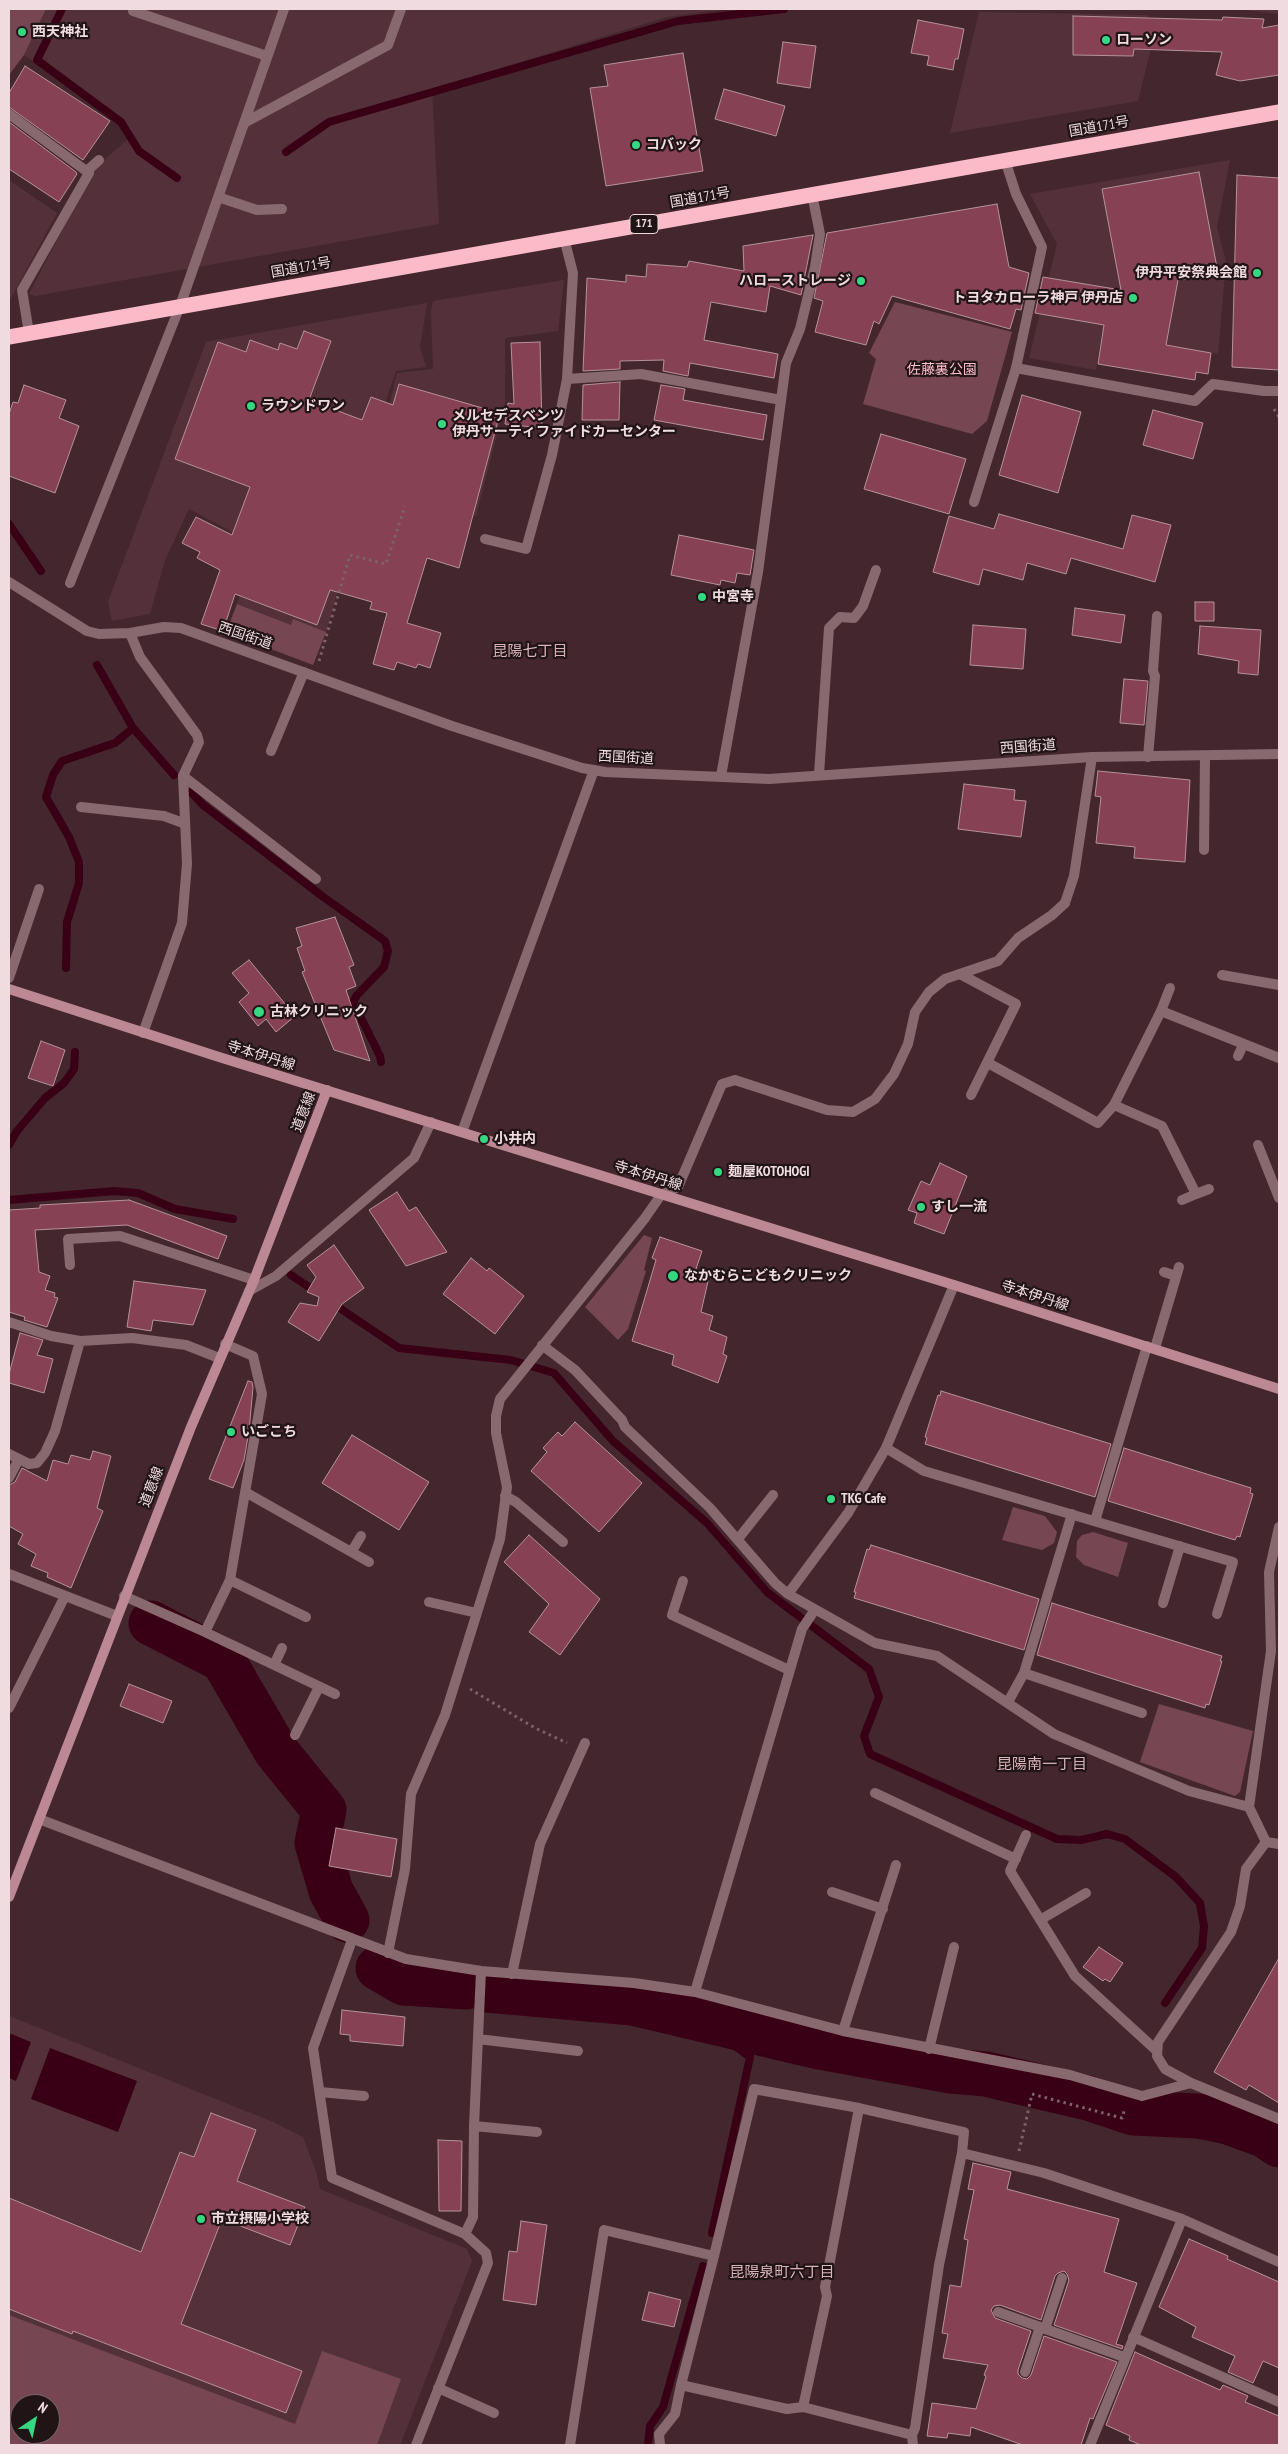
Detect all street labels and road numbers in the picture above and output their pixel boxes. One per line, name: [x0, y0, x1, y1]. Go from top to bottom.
street label: 国道171号: [1068, 113, 1130, 141]
street label: 国道171号: [669, 184, 731, 212]
road number: 171: [630, 214, 658, 233]
street label: 国道171号: [270, 254, 332, 282]
street label: 西国街道: [216, 619, 274, 653]
street label: 西国街道: [999, 737, 1057, 757]
street label: 西国街道: [598, 748, 654, 768]
street label: 寺本伊丹線: [225, 1038, 297, 1074]
street label: 道意線: [289, 1089, 319, 1135]
street label: 寺本伊丹線: [612, 1158, 684, 1194]
street label: 寺本伊丹線: [999, 1277, 1071, 1315]
street label: 道意線: [137, 1464, 167, 1510]

